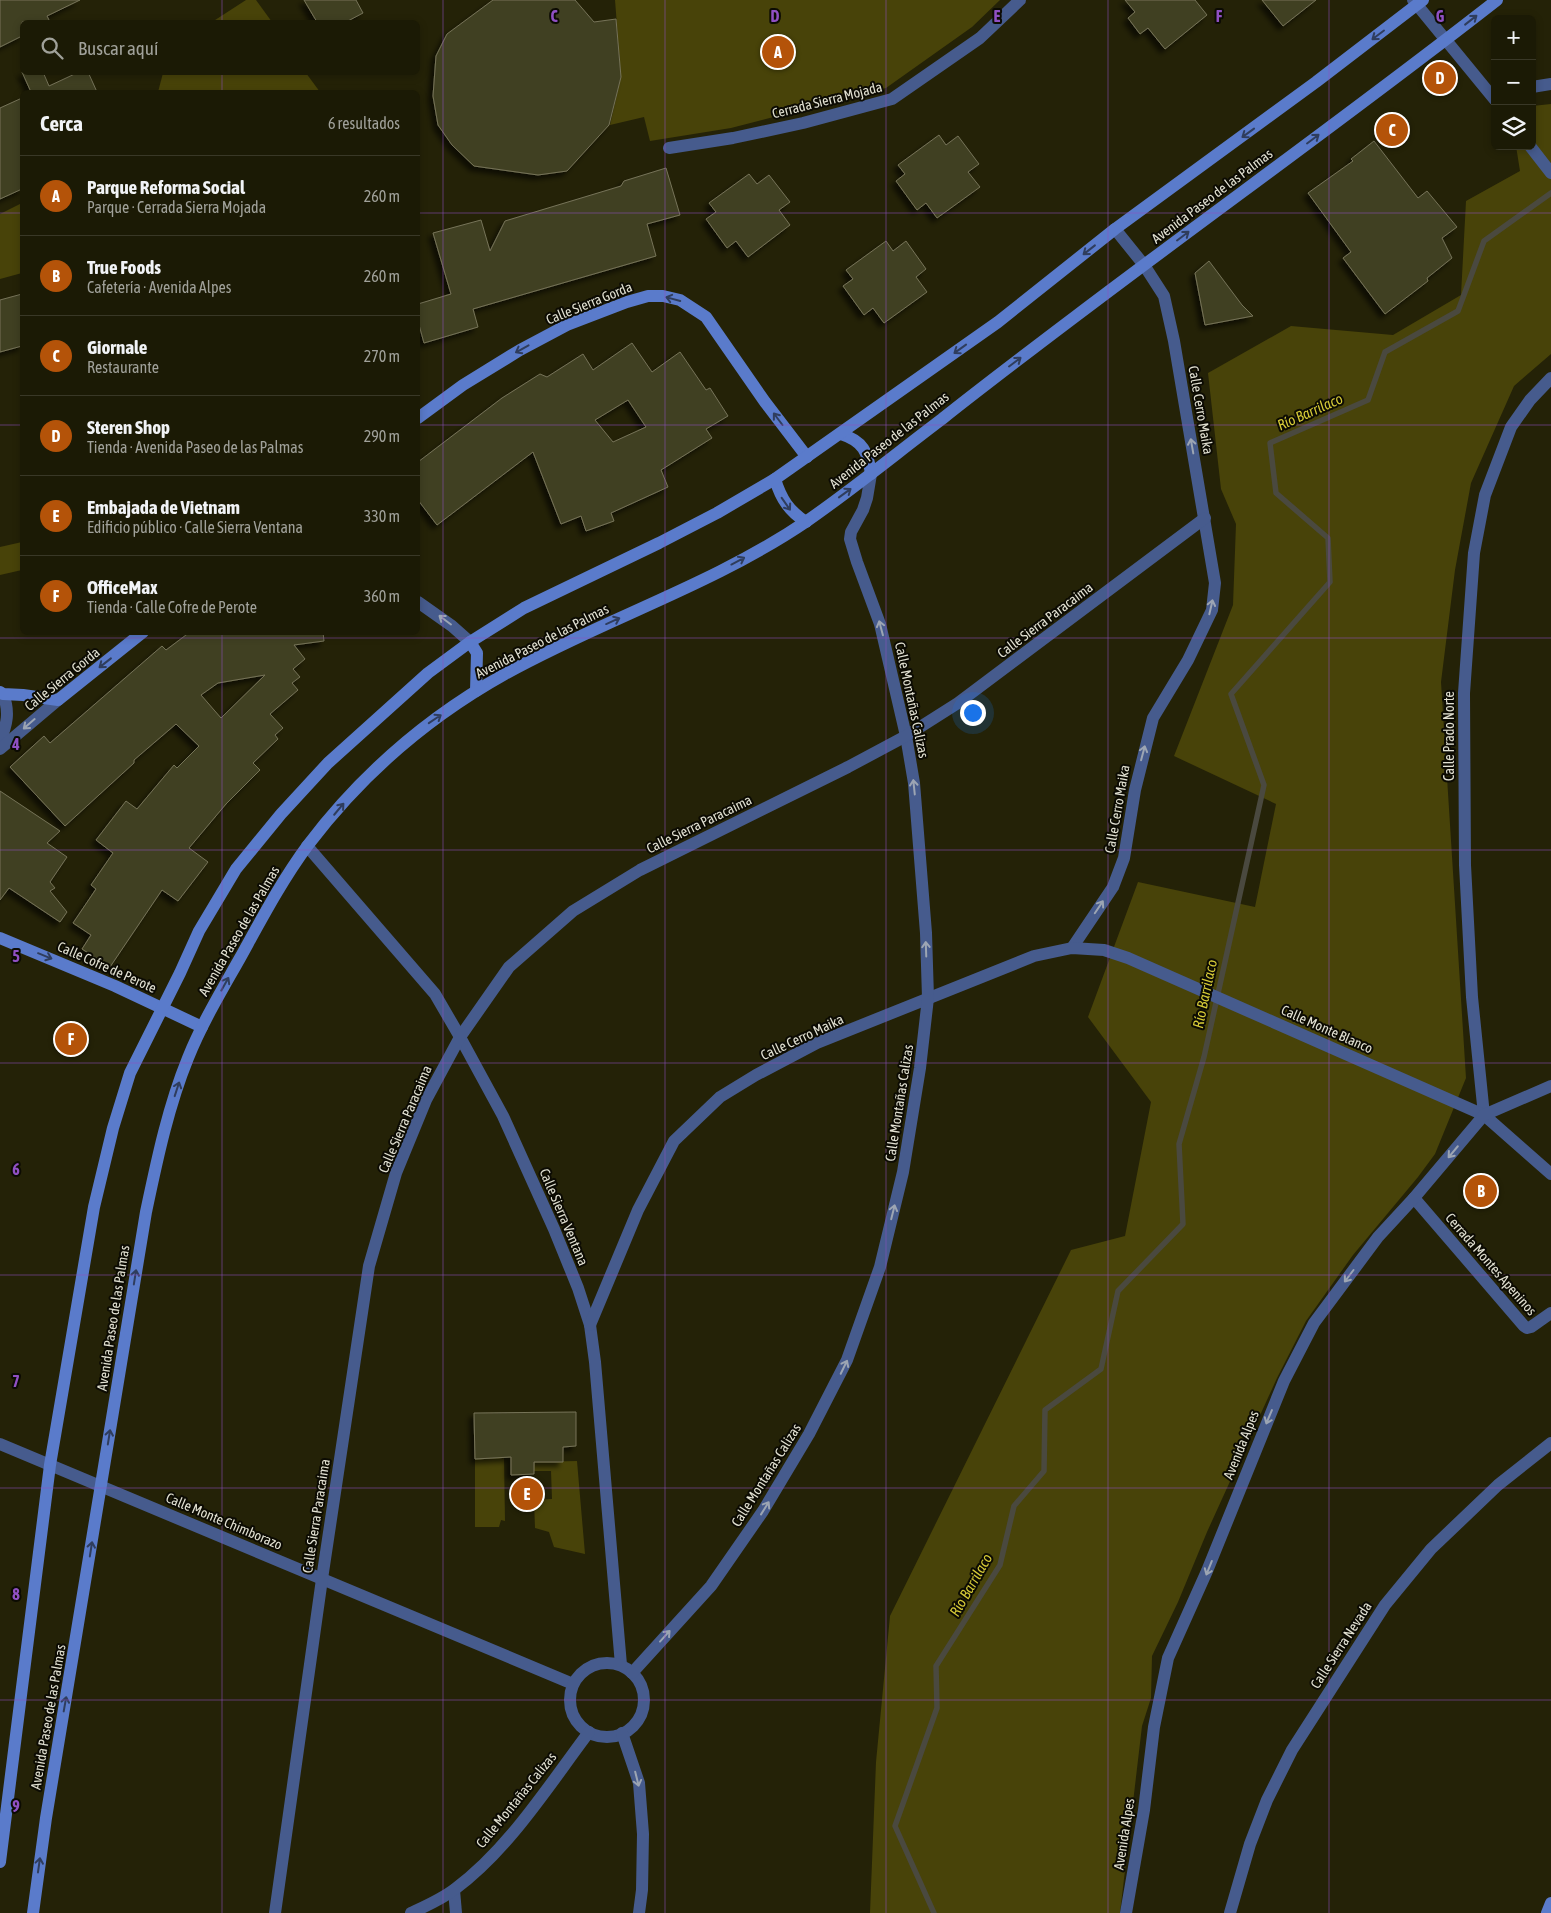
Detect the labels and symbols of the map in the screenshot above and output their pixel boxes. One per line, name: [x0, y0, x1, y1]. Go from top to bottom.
text: C: [550, 7, 558, 25]
text: D: [771, 7, 780, 25]
text: E: [994, 7, 1001, 25]
text: F: [1216, 7, 1223, 25]
text: G: [1436, 7, 1445, 25]
one-way arrow: [1464, 15, 1477, 26]
one-way arrow: [1372, 30, 1385, 41]
pin: A: [762, 33, 794, 71]
pin: D: [1424, 59, 1456, 97]
street label: Cerrada Sierra Mojada: [770, 79, 884, 121]
pin: C: [1376, 111, 1408, 149]
one-way arrow: [1242, 127, 1255, 138]
one-way arrow: [1306, 134, 1320, 144]
street label: Avenida Paseo de las Palmas: [1148, 145, 1276, 247]
one-way arrow: [1176, 231, 1190, 241]
one-way arrow: [1083, 245, 1096, 256]
street label: Calle Sierra Gorda: [544, 278, 634, 328]
one-way arrow: [666, 293, 682, 303]
one-way arrow: [953, 344, 967, 354]
one-way arrow: [515, 345, 530, 354]
one-way arrow: [1008, 357, 1022, 367]
street label: Calle Cerro Maika: [1185, 365, 1217, 455]
street label: Avenida Paseo de las Palmas: [826, 388, 952, 492]
water label: Río Barrilaco: [1274, 390, 1345, 433]
one-way arrow: [772, 413, 783, 426]
one-way arrow: [1187, 439, 1197, 455]
one-way arrow: [838, 488, 852, 498]
one-way arrow: [781, 497, 791, 511]
one-way arrow: [731, 556, 745, 566]
street label: Calle Sierra Paracaima: [994, 579, 1096, 661]
one-way arrow: [1207, 599, 1216, 615]
street label: Avenida Paseo de las Palmas: [473, 600, 611, 682]
one-way arrow: [439, 615, 452, 626]
one-way arrow: [605, 616, 620, 626]
one-way arrow: [876, 621, 886, 637]
street label: Calle Montañas Calizas: [892, 641, 932, 759]
street label: Calle Sierra Gorda: [21, 644, 103, 714]
one-way arrow: [99, 657, 112, 668]
street label: Calle Prado Norte: [1441, 691, 1457, 781]
your location: [960, 700, 986, 726]
one-way arrow: [428, 713, 442, 723]
one-way arrow: [23, 719, 36, 730]
text: 4: [11, 735, 20, 753]
one-way arrow: [1139, 746, 1148, 762]
street label: Calle Cerro Maika: [1101, 764, 1133, 854]
one-way arrow: [909, 780, 919, 796]
street label: Calle Sierra Paracaima: [644, 792, 754, 856]
one-way arrow: [333, 802, 344, 815]
street label: Avenida Paseo de las Palmas: [195, 863, 283, 999]
one-way arrow: [1094, 901, 1104, 915]
street label: Calle Cofre de Perote: [55, 938, 159, 996]
one-way arrow: [921, 942, 931, 958]
text: 5: [12, 947, 20, 965]
one-way arrow: [37, 952, 52, 961]
water label: Río Barrilaco: [1189, 958, 1220, 1030]
one-way arrow: [221, 977, 230, 992]
street label: Calle Monte Blanco: [1279, 1002, 1375, 1056]
street label: Calle Cerro Maika: [758, 1011, 846, 1063]
pin: F: [55, 1020, 87, 1058]
street label: Calle Montañas Calizas: [882, 1043, 916, 1163]
street label: Calle Sierra Paracaima: [375, 1063, 435, 1175]
one-way arrow: [173, 1082, 182, 1097]
one-way arrow: [1447, 1145, 1459, 1158]
text: 6: [12, 1160, 20, 1178]
street label: Calle Sierra Ventana: [536, 1166, 592, 1268]
pin: B: [1465, 1172, 1497, 1210]
one-way arrow: [889, 1205, 898, 1221]
street label: Cerrada Montes Apeninos: [1442, 1210, 1540, 1318]
street label: Avenida Paseo de las Palmas: [94, 1244, 132, 1392]
one-way arrow: [131, 1269, 141, 1285]
one-way arrow: [1344, 1269, 1354, 1283]
one-way arrow: [839, 1359, 849, 1374]
text: 7: [12, 1372, 20, 1390]
street label: Avenida Alpes: [1220, 1408, 1262, 1482]
one-way arrow: [1263, 1409, 1273, 1424]
street label: Calle Montañas Calizas: [728, 1421, 804, 1529]
one-way arrow: [105, 1430, 115, 1446]
street label: Calle Sierra Paracaima: [299, 1458, 333, 1574]
pin: E: [511, 1475, 543, 1513]
street label: Calle Monte Chimborazo: [163, 1489, 285, 1553]
one-way arrow: [760, 1502, 770, 1516]
one-way arrow: [86, 1541, 96, 1557]
water label: Río Barrilaco: [946, 1550, 995, 1619]
one-way arrow: [1203, 1560, 1213, 1575]
text: 8: [12, 1585, 20, 1603]
street label: Calle Sierra Nevada: [1307, 1599, 1375, 1691]
one-way arrow: [659, 1630, 671, 1643]
street label: Avenida Paseo de las Palmas: [27, 1643, 69, 1791]
one-way arrow: [61, 1697, 71, 1713]
street label: Calle Montañas Calizas: [473, 1749, 559, 1851]
one-way arrow: [633, 1771, 643, 1787]
text: 9: [12, 1797, 20, 1815]
street label: Avenida Alpes: [1110, 1797, 1138, 1871]
one-way arrow: [35, 1857, 45, 1873]

